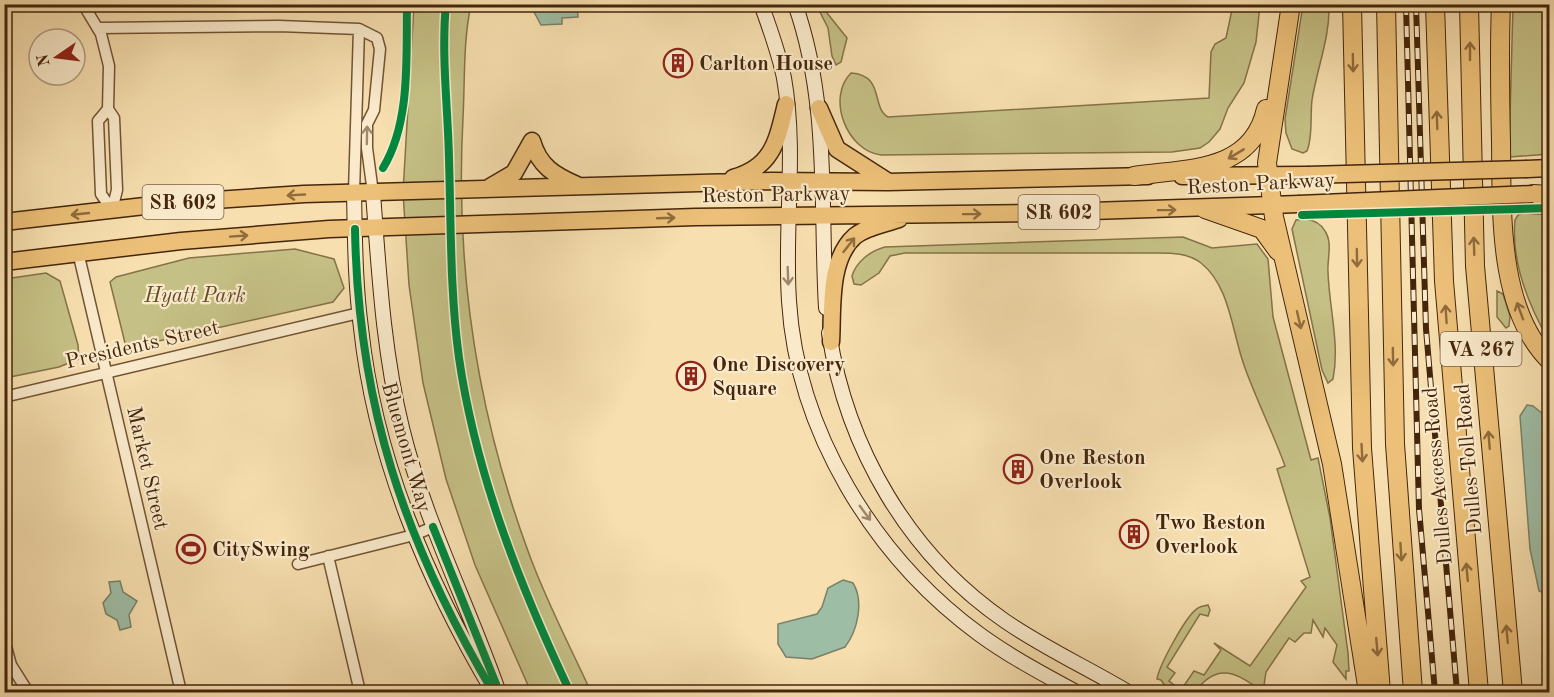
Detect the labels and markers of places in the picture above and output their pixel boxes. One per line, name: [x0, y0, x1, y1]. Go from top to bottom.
building icon: Carlton House: [662, 47, 694, 79]
place label: Carlton House: [699, 54, 833, 75]
place label: One Discovery Square: [712, 355, 845, 400]
building icon: One Discovery Square: [675, 360, 707, 392]
place label: One Reston Overlook: [1039, 448, 1146, 493]
building icon: One Reston Overlook: [1002, 453, 1034, 485]
place label: Two Reston Overlook: [1155, 513, 1266, 558]
building icon: Two Reston Overlook: [1118, 518, 1150, 550]
sports icon: CitySwing: [175, 533, 207, 565]
place label: CitySwing: [212, 540, 310, 561]

